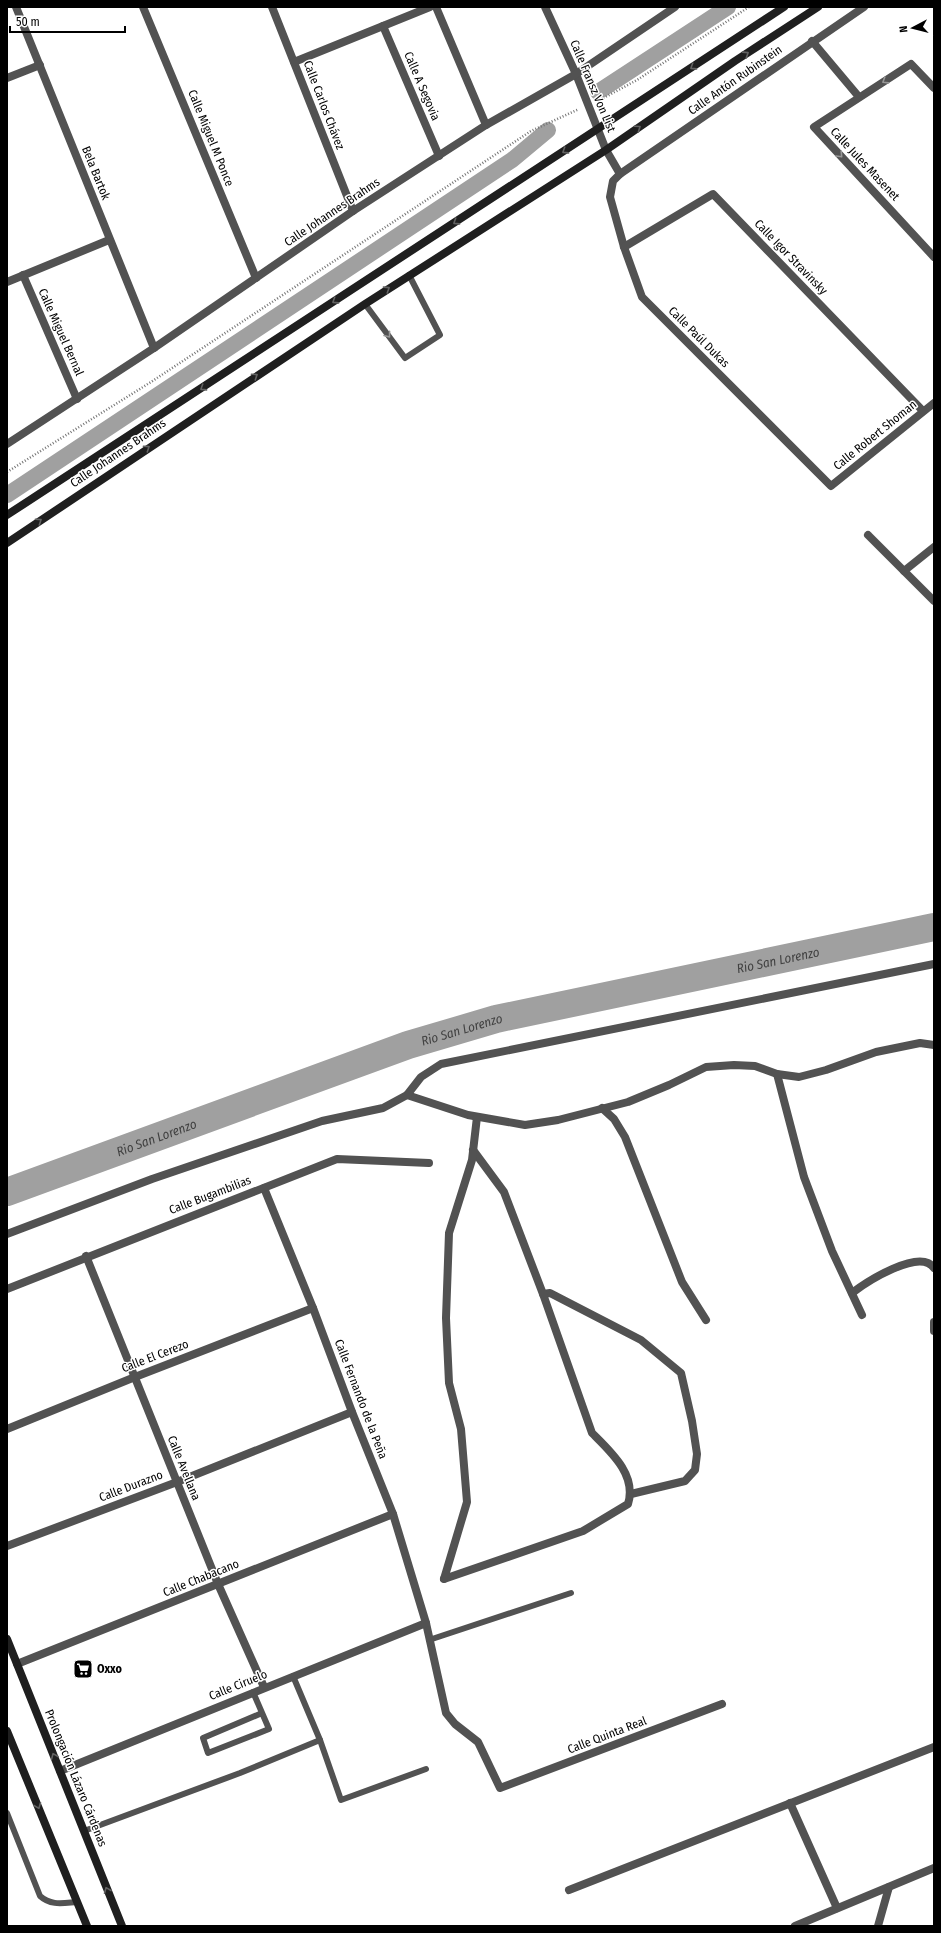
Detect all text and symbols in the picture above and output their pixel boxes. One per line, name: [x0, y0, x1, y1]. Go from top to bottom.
scale bar: [10, 8, 125, 34]
north arrow: [893, 8, 933, 48]
text: 50 m: [16, 15, 40, 29]
text: N: [897, 25, 910, 33]
street label: Calle Fransz Von List: [567, 38, 619, 134]
street label: Calle Antón Rubinstein: [685, 42, 785, 118]
street label: Calle A Segovia: [401, 49, 443, 123]
one-way arrow: [741, 52, 748, 59]
street label: Calle Carlos Chávez: [301, 59, 347, 152]
one-way arrow: [690, 62, 697, 70]
one-way arrow: [882, 76, 889, 83]
street label: Calle Miguel M Ponce: [185, 88, 237, 188]
one-way arrow: [634, 125, 641, 132]
street label: Calle Jules Masenet: [828, 125, 903, 204]
street label: Bela Bartok: [79, 144, 113, 202]
one-way arrow: [562, 147, 569, 154]
one-way arrow: [836, 151, 843, 158]
street label: Calle Johannes Brahms: [282, 175, 382, 249]
street label: Calle Igor Stravinsky: [752, 217, 831, 298]
one-way arrow: [453, 218, 460, 225]
street label: Calle Miguel Bernal: [35, 286, 87, 378]
one-way arrow: [383, 286, 390, 294]
one-way arrow: [333, 296, 340, 303]
street label: Calle Paúl Dukas: [666, 304, 732, 370]
one-way arrow: [383, 331, 390, 338]
one-way arrow: [251, 374, 258, 381]
one-way arrow: [200, 383, 207, 390]
street label: Calle Robert Shoman: [831, 397, 919, 473]
street label: Calle Johannes Brahms: [68, 416, 168, 490]
one-way arrow: [143, 446, 150, 453]
one-way arrow: [35, 518, 42, 526]
water label: Rio San Lorenzo: [735, 944, 821, 976]
water label: Rio San Lorenzo: [419, 1011, 504, 1049]
water label: Rio San Lorenzo: [114, 1116, 199, 1159]
street label: Calle Bugambilias: [167, 1173, 253, 1217]
street label: Calle El Cerezo: [119, 1337, 191, 1375]
street label: Calle Fernando de la Peña: [332, 1337, 390, 1461]
street label: Calle Avellana: [165, 1434, 203, 1503]
street label: Calle Durazno: [97, 1467, 165, 1505]
street label: Calle Chabacano: [161, 1556, 241, 1600]
supermarket icon: Oxxo: [72, 1658, 94, 1680]
place label: Oxxo: [97, 1662, 123, 1676]
street label: Calle Ciruelo: [207, 1667, 269, 1703]
street label: Prolongación Lázaro Cárdenas: [42, 1707, 110, 1849]
street label: Calle Quinta Real: [565, 1713, 649, 1757]
one-way arrow: [50, 1753, 58, 1760]
one-way arrow: [33, 1803, 41, 1810]
one-way arrow: [104, 1886, 112, 1893]

